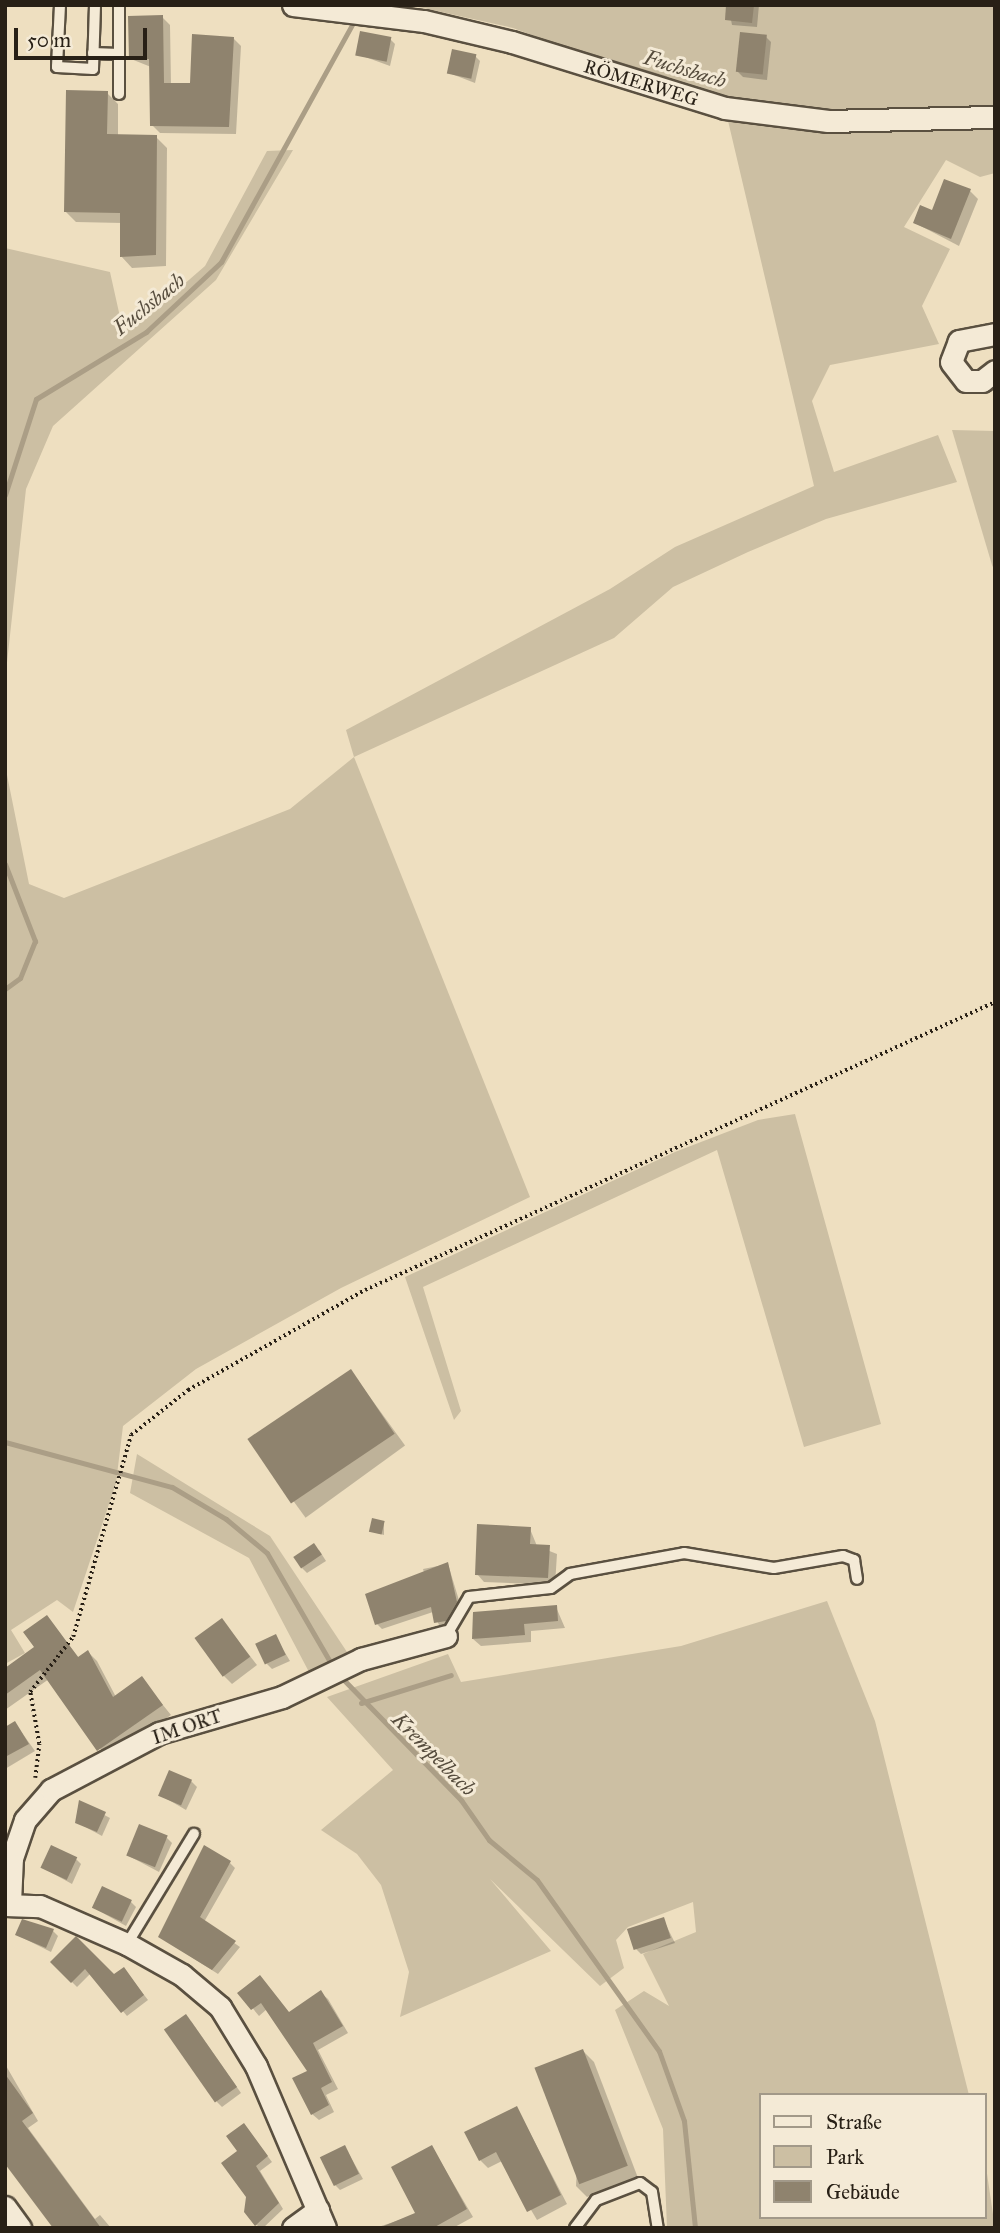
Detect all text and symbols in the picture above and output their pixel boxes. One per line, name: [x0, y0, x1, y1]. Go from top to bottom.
scale bar: [18, 14, 150, 58]
text: 50 m: [27, 27, 71, 53]
water label: Fuchsbach: [641, 45, 729, 93]
street label: RÖMERWEG: [581, 55, 701, 111]
water label: Fuchsbach: [108, 267, 190, 341]
street label: IM ORT: [149, 1704, 225, 1750]
water label: Krempelbach: [387, 1707, 481, 1801]
legend: [758, 2093, 986, 2219]
text: Straße: [826, 2109, 882, 2135]
text: Park: [826, 2144, 864, 2170]
text: Gebäude: [826, 2179, 900, 2205]

